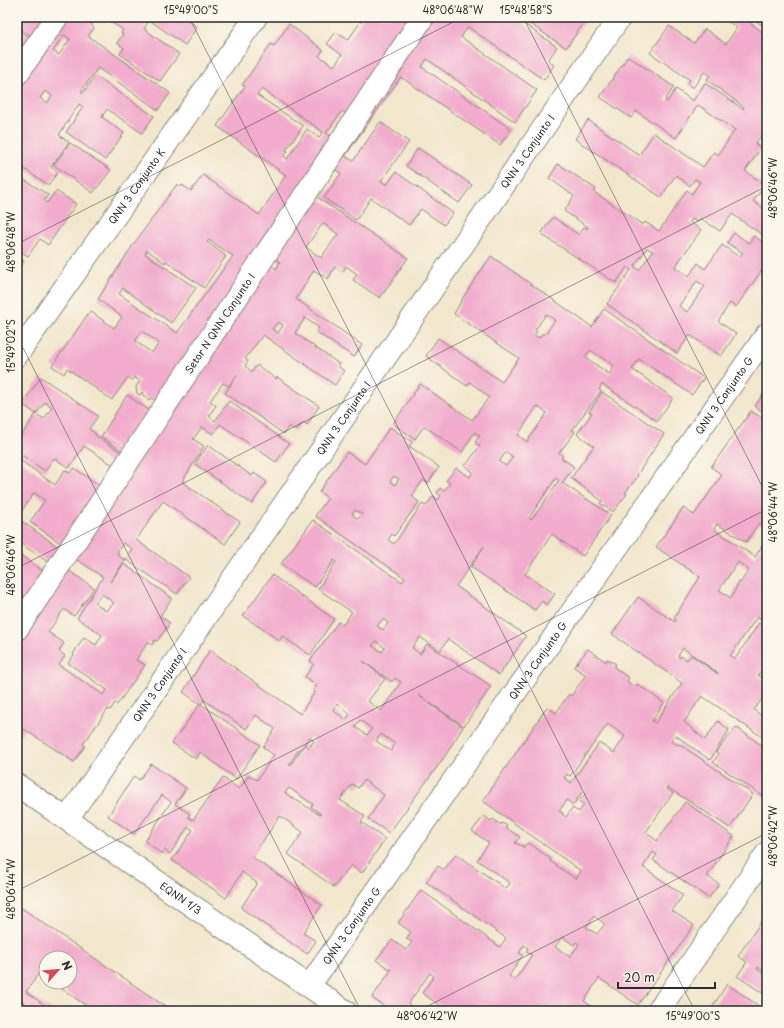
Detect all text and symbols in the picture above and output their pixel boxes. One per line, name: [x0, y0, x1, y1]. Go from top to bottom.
text: 15°49'00"S: [164, 2, 218, 17]
text: 48°06'48"W: [423, 2, 484, 17]
text: 15°48'58"S: [499, 2, 553, 17]
street label: QNN 3 Conjunto I: [496, 111, 558, 191]
street label: QNN 3 Conjunto K: [104, 145, 168, 227]
text: 48°06'46"W: [765, 157, 780, 219]
text: 48°06'48"W: [3, 211, 18, 272]
street label: Setor N QNN Conjunto I: [181, 270, 258, 376]
text: 15°49'02"S: [3, 319, 18, 373]
street label: QNN 3 Conjunto G: [691, 353, 756, 437]
street label: QNN 3 Conjunto I: [312, 378, 374, 458]
text: 48°06'44"W: [765, 481, 780, 542]
text: 48°06'46"W: [3, 534, 18, 596]
street label: QNN 3 Conjunto G: [505, 618, 570, 702]
street label: QNN 3 Conjunto I: [128, 645, 190, 724]
text: 48°06'42"W: [765, 805, 780, 866]
text: 48°06'44"W: [3, 858, 18, 919]
street label: EQNN 1/3: [157, 878, 205, 917]
street label: QNN 3 Conjunto G: [318, 883, 384, 967]
north arrow: [38, 950, 78, 990]
text: N: [58, 957, 77, 973]
scale bar: [618, 964, 715, 990]
text: 20 m: [624, 968, 655, 986]
text: 48°06'42"W: [397, 1008, 458, 1023]
text: 15°49'00"S: [666, 1008, 720, 1023]

